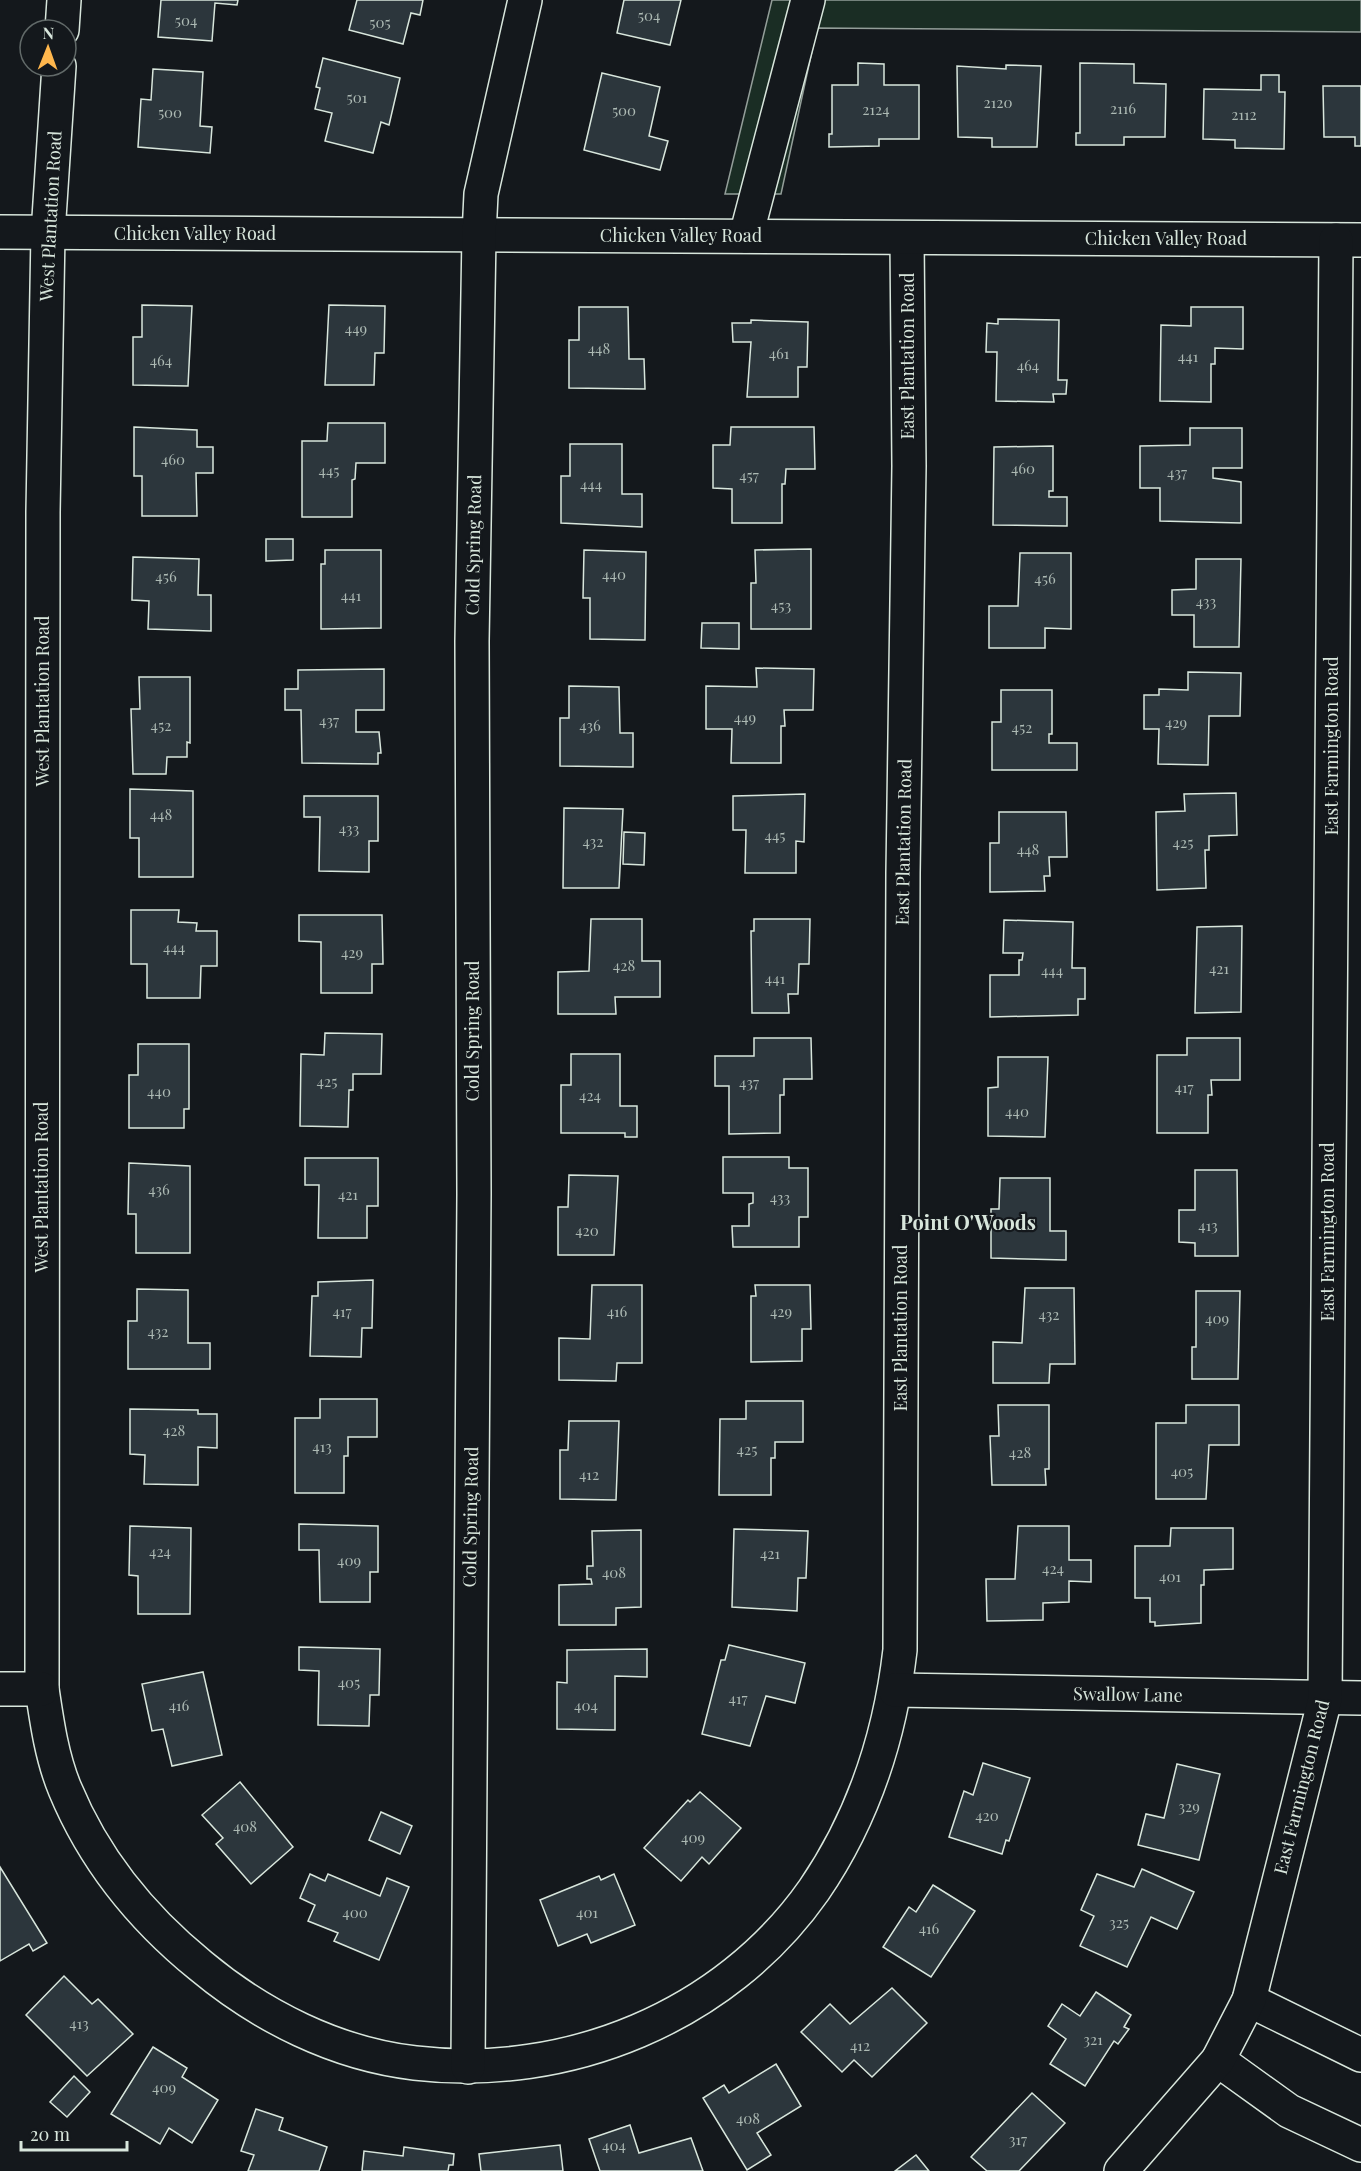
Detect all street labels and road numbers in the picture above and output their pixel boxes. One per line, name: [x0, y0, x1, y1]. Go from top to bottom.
street label: West Plantation Road: [33, 129, 66, 303]
street label: Chicken Valley Road: [114, 221, 277, 245]
street label: Chicken Valley Road: [600, 223, 763, 247]
street label: Chicken Valley Road: [1085, 226, 1248, 250]
street label: East Plantation Road: [895, 272, 919, 439]
street label: Cold Spring Road: [460, 474, 486, 616]
street label: West Plantation Road: [30, 615, 54, 788]
street label: East Farmington Road: [1319, 656, 1343, 836]
street label: East Plantation Road: [890, 758, 916, 926]
street label: Cold Spring Road: [460, 960, 484, 1101]
street label: West Plantation Road: [29, 1101, 53, 1274]
street label: East Farmington Road: [1315, 1142, 1339, 1322]
street label: East Plantation Road: [888, 1244, 912, 1411]
street label: Cold Spring Road: [457, 1446, 483, 1588]
street label: Swallow Lane: [1073, 1681, 1183, 1707]
street label: East Farmington Road: [1268, 1696, 1334, 1877]

